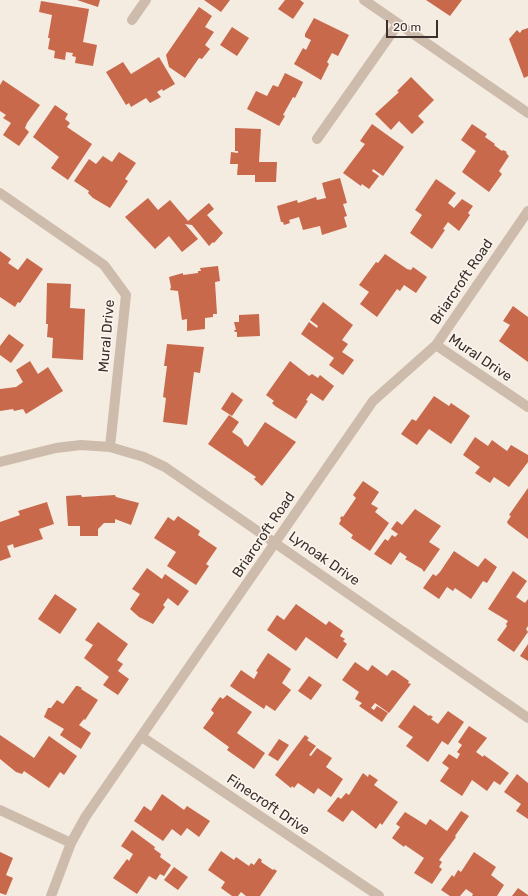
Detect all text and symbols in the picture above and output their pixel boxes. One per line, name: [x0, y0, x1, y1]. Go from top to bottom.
scale bar: [388, 12, 440, 38]
text: 20 m: [393, 20, 421, 34]
street label: Briarcroft Road: [427, 236, 497, 328]
street label: Mural Drive: [95, 299, 119, 373]
street label: Mural Drive: [445, 331, 515, 385]
street label: Briarcroft Road: [229, 489, 299, 581]
street label: Lynoak Drive: [285, 528, 363, 590]
street label: Finecroft Drive: [223, 771, 313, 839]

